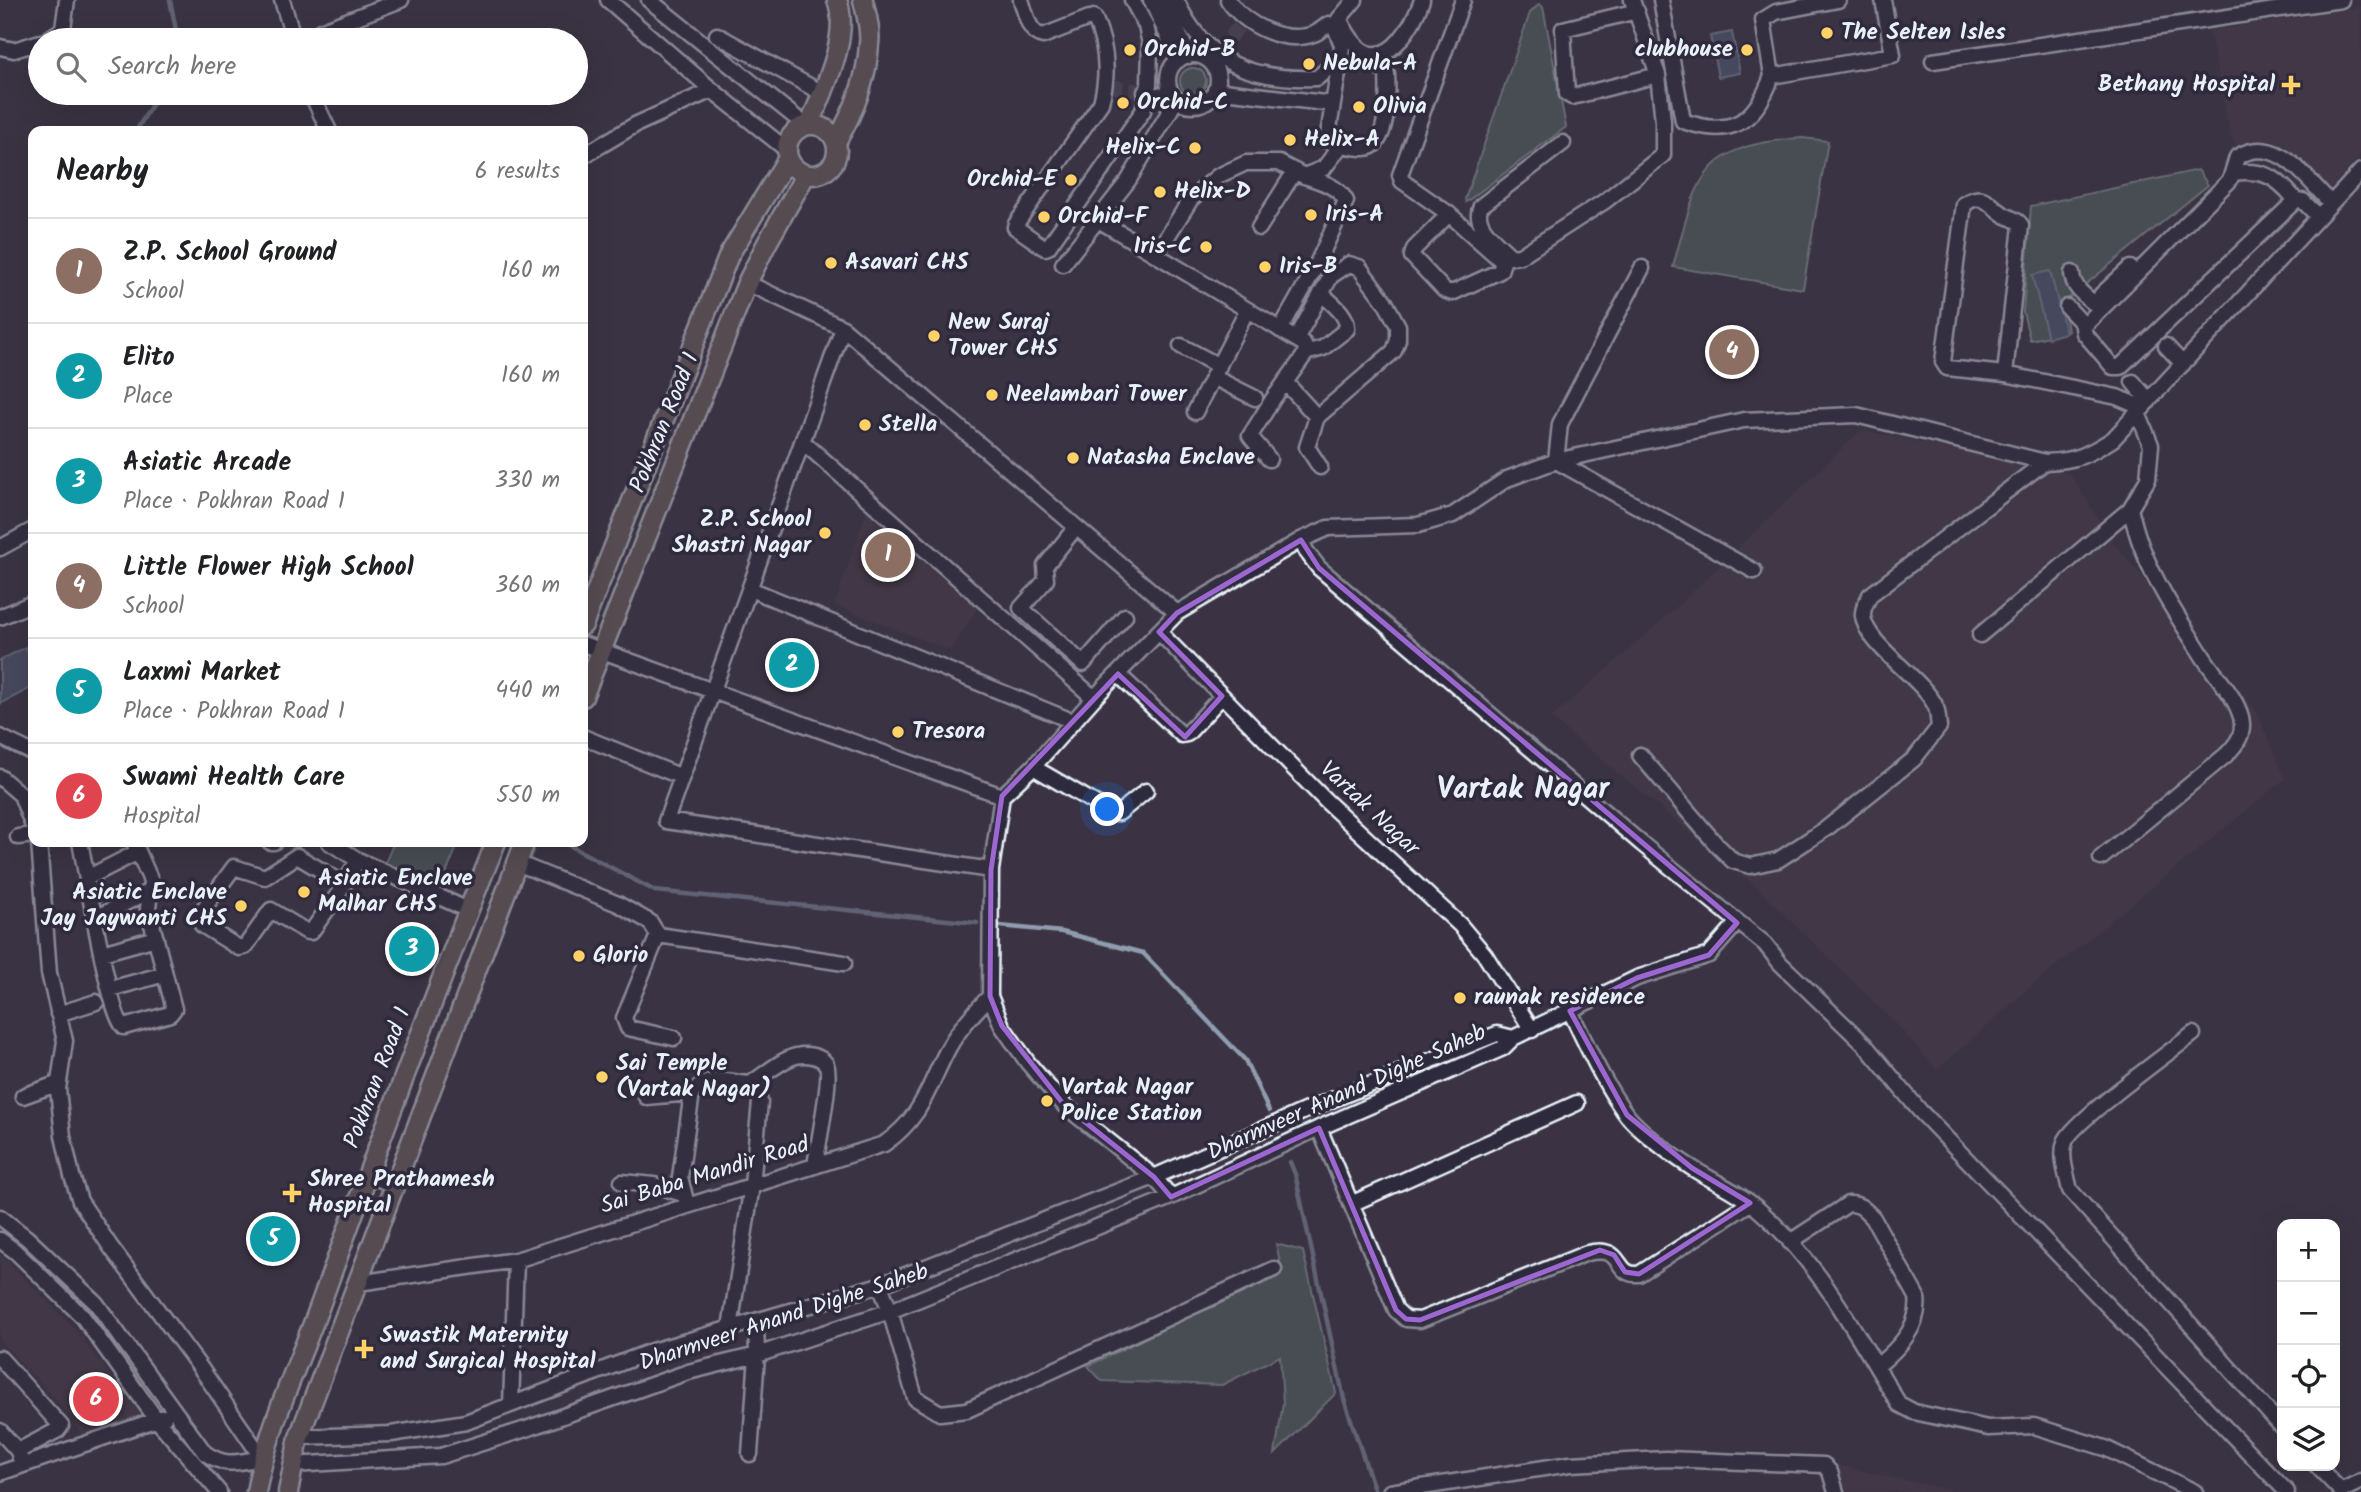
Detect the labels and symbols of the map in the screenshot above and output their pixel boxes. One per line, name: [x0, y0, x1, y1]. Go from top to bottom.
place label: The Selten Isles: [1841, 15, 2006, 51]
marker: The Selten Isles: [1819, 25, 1835, 41]
place label: Orchid-B: [1144, 32, 1236, 68]
place label: clubhouse: [1635, 32, 1733, 68]
marker: Orchid-B: [1122, 42, 1138, 58]
marker: clubhouse: [1739, 42, 1755, 58]
place label: Nebula-A: [1323, 46, 1418, 82]
marker: Nebula-A: [1301, 56, 1317, 72]
place label: Bethany Hospital: [2098, 67, 2276, 103]
marker: Bethany Hospital: [2281, 75, 2301, 95]
place label: Orchid-C: [1137, 85, 1229, 121]
place label: Olivia: [1373, 89, 1427, 125]
marker: Orchid-C: [1115, 95, 1131, 111]
marker: Olivia: [1351, 99, 1367, 115]
place label: Helix-A: [1304, 122, 1380, 158]
place label: Helix-C: [1105, 130, 1181, 166]
marker: Helix-A: [1282, 132, 1298, 148]
marker: Helix-C: [1187, 140, 1203, 156]
place label: Orchid-E: [967, 162, 1058, 198]
marker: Orchid-E: [1063, 172, 1079, 188]
place label: Helix-D: [1174, 174, 1251, 210]
marker: Helix-D: [1152, 184, 1168, 200]
place label: Iris-A: [1325, 197, 1384, 233]
place label: Orchid-F: [1058, 199, 1149, 235]
marker: Iris-A: [1303, 207, 1319, 223]
marker: Orchid-F: [1036, 209, 1052, 225]
place label: Iris-C: [1133, 229, 1192, 265]
marker: Iris-C: [1198, 239, 1214, 255]
place label: Asavari CHS: [845, 245, 969, 281]
place label: Iris-B: [1279, 249, 1338, 285]
marker: Asavari CHS: [823, 255, 839, 271]
marker: Iris-B: [1257, 259, 1273, 275]
place label: New Suraj Tower CHS: [948, 305, 1058, 367]
pin: 4: [1709, 326, 1755, 378]
marker: New Suraj Tower CHS: [926, 328, 942, 344]
street label: Pokhran Road 1: [621, 347, 709, 499]
place label: Neelambari Tower: [1006, 377, 1188, 413]
marker: Neelambari Tower: [984, 387, 1000, 403]
place label: Stella: [879, 407, 938, 443]
marker: Stella: [857, 417, 873, 433]
place label: Natasha Enclave: [1087, 440, 1255, 476]
marker: Natasha Enclave: [1065, 450, 1081, 466]
place label: Z.P. School Shastri Nagar: [672, 502, 813, 564]
marker: Z.P. School Shastri Nagar: [817, 525, 833, 541]
pin: 1: [865, 529, 911, 581]
pin: 2: [769, 639, 815, 691]
place label: Tresora: [912, 714, 986, 750]
marker: Tresora: [890, 724, 906, 740]
street label: Vartak Nagar: [1311, 753, 1428, 866]
district label: Vartak Nagar: [1437, 766, 1610, 814]
your location: [1090, 792, 1124, 826]
place label: Asiatic Enclave Malhar CHS: [318, 861, 473, 923]
place label: Asiatic Enclave Jay Jaywanti CHS: [41, 875, 227, 937]
marker: Asiatic Enclave Malhar CHS: [296, 884, 312, 900]
marker: Asiatic Enclave Jay Jaywanti CHS: [233, 898, 249, 914]
pin: 3: [389, 923, 435, 975]
place label: Glorio: [593, 938, 648, 974]
marker: Glorio: [571, 948, 587, 964]
place label: raunak residence: [1474, 980, 1645, 1016]
marker: raunak residence: [1452, 990, 1468, 1006]
street label: Pokhran Road 1: [335, 1002, 421, 1154]
street label: Dharmveer Anand Dighe Saheb: [1202, 1015, 1492, 1171]
place label: Sai Temple (Vartak Nagar): [616, 1046, 771, 1108]
marker: Sai Temple (Vartak Nagar): [594, 1069, 610, 1085]
place label: Vartak Nagar Police Station: [1061, 1070, 1202, 1132]
marker: Vartak Nagar Police Station: [1039, 1093, 1055, 1109]
street label: Sai Baba Mandir Road: [596, 1127, 814, 1225]
place label: Shree Prathamesh Hospital: [308, 1162, 495, 1224]
marker: Shree Prathamesh Hospital: [282, 1183, 302, 1203]
pin: 5: [250, 1213, 296, 1265]
street label: Dharmveer Anand Dighe Saheb: [635, 1254, 933, 1382]
place label: Swastik Maternity and Surgical Hospital: [380, 1318, 597, 1380]
marker: Swastik Maternity and Surgical Hospital: [354, 1339, 374, 1359]
pin: 6: [73, 1373, 119, 1425]

